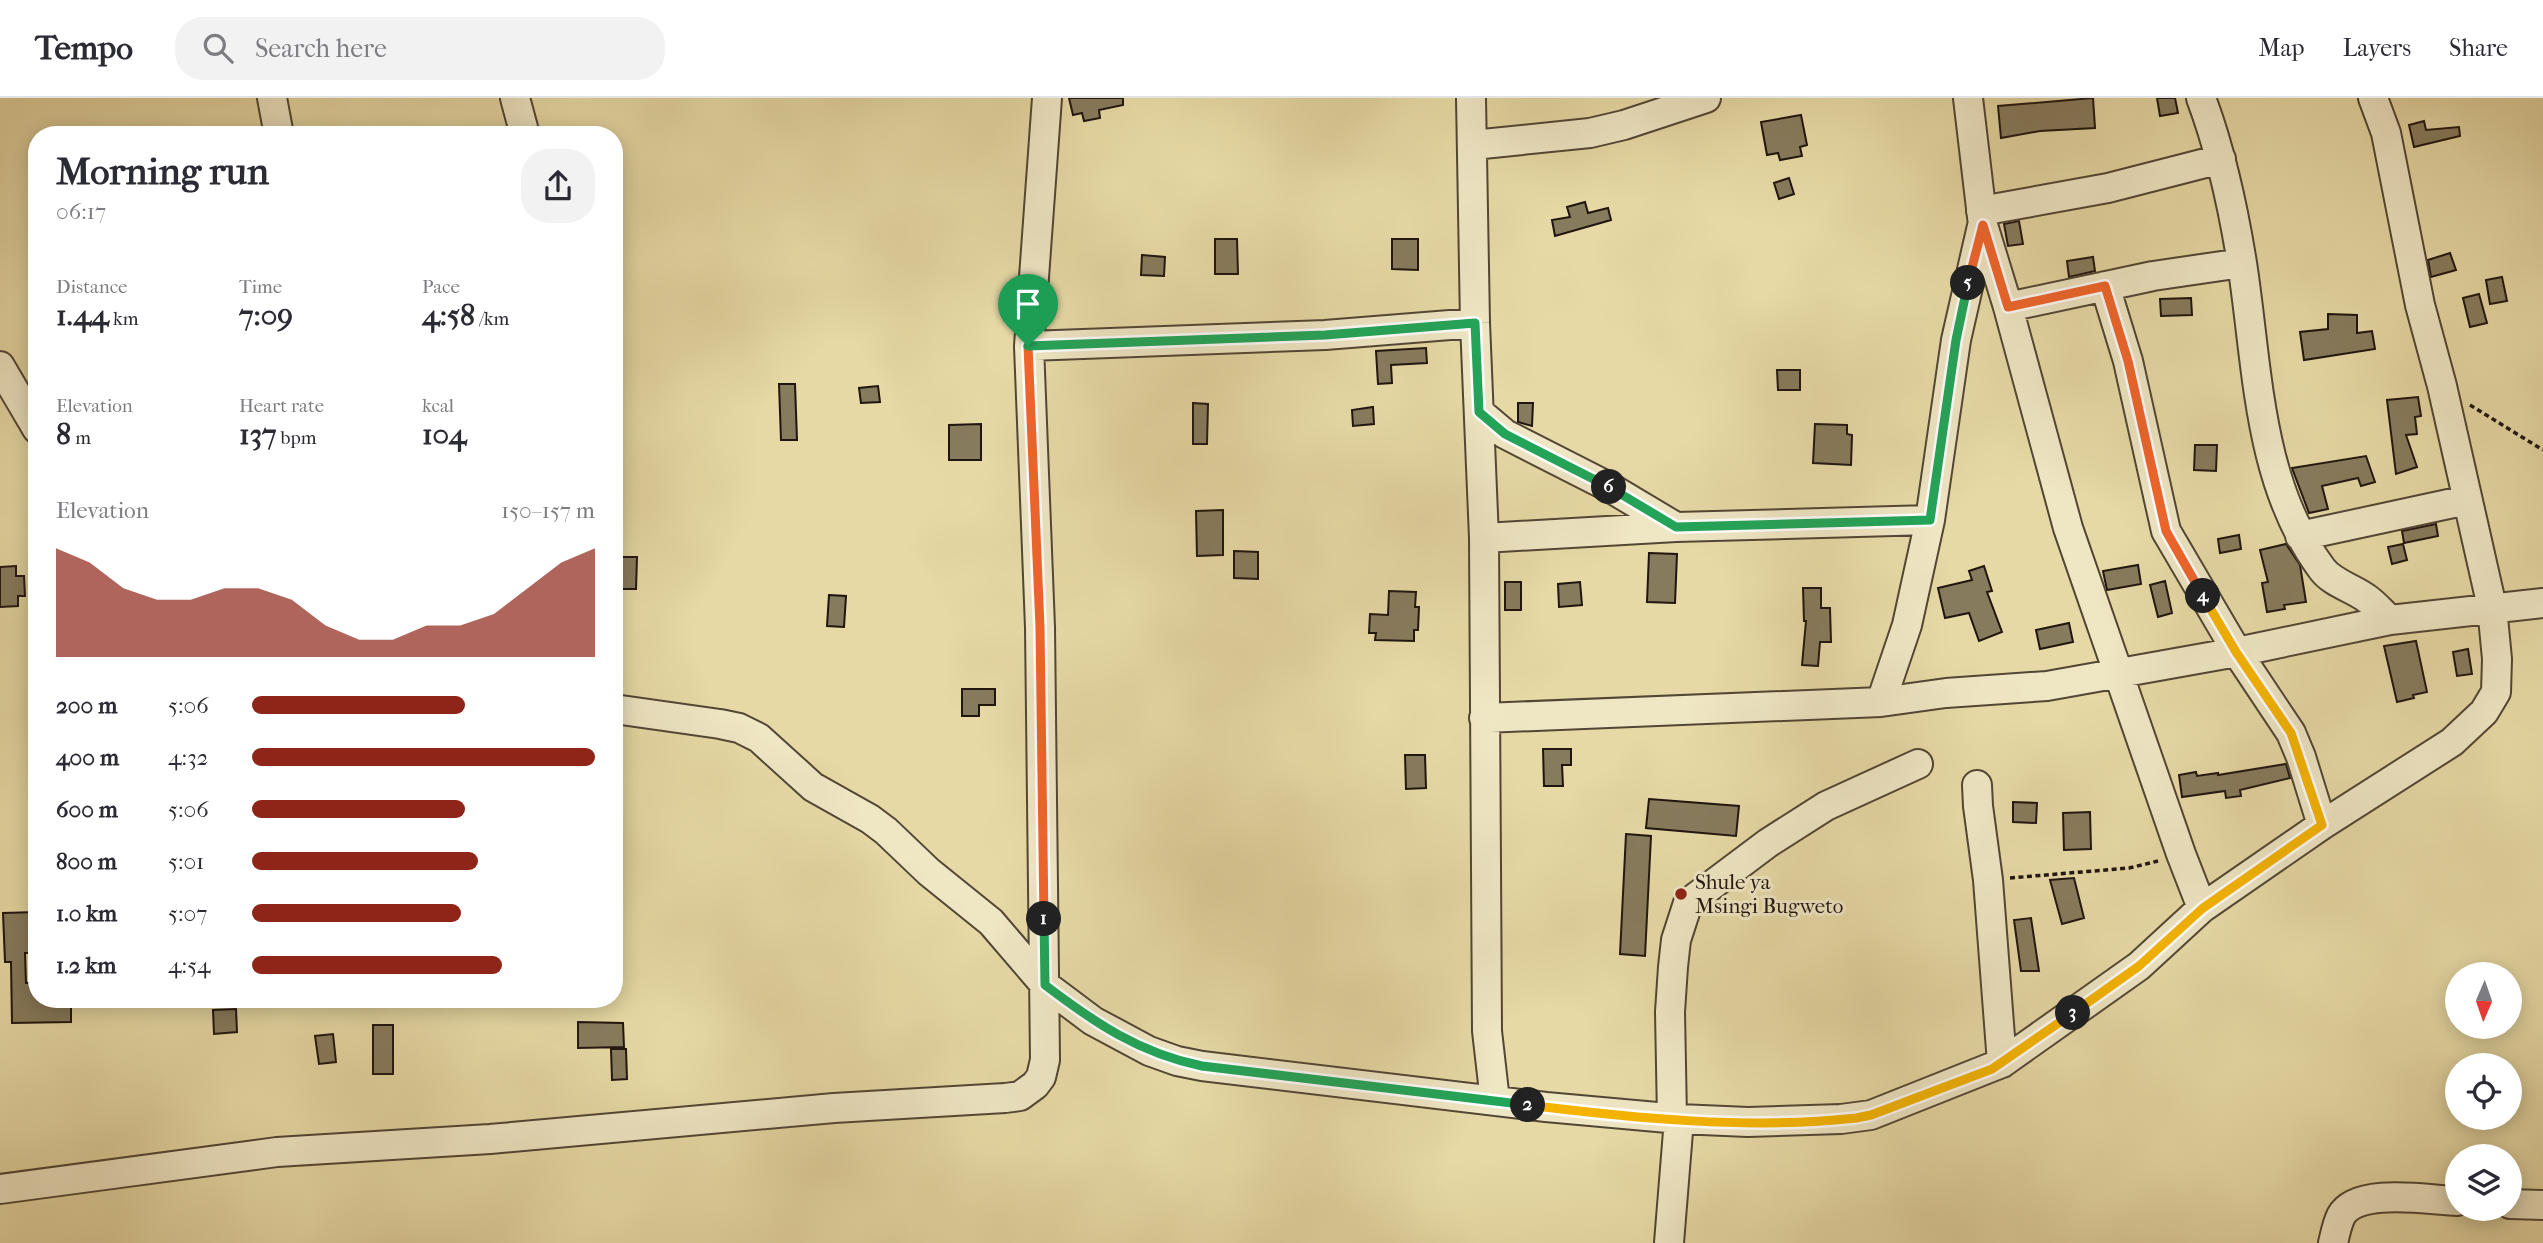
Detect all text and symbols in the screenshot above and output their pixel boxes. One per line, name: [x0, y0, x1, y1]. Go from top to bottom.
search box: [175, 17, 665, 80]
text: Tempo: [35, 29, 133, 68]
icon: search: [199, 29, 237, 67]
text: Search here: [255, 33, 387, 64]
text: Map: [2259, 34, 2305, 62]
text: Layers: [2343, 34, 2411, 62]
text: Share: [2449, 34, 2508, 62]
text: Morning run: [56, 149, 269, 194]
button: share: [521, 149, 595, 223]
text: 06:17: [56, 198, 106, 225]
pin: 5: [1951, 266, 1986, 300]
text: 5: [1963, 271, 1972, 293]
pin: [998, 274, 1058, 346]
text: Distance: [56, 276, 127, 298]
text: Time: [239, 276, 282, 298]
text: Pace: [422, 276, 460, 298]
icon: arrive: [1009, 285, 1047, 323]
text: 1.44: [56, 298, 109, 333]
text: 7:09: [239, 298, 293, 333]
text: 4:58: [422, 298, 475, 333]
text: km: [109, 308, 139, 330]
text: /km: [475, 308, 509, 330]
text: Elevation: [56, 395, 133, 417]
text: Heart rate: [239, 395, 324, 417]
text: kcal: [422, 395, 454, 417]
text: 8: [56, 417, 71, 452]
text: 137: [239, 417, 277, 452]
text: 104: [422, 417, 466, 452]
text: m: [71, 427, 91, 449]
text: bpm: [277, 427, 317, 449]
pin: 6: [1592, 470, 1626, 504]
text: 6: [1603, 475, 1614, 497]
text: Elevation: [56, 497, 149, 524]
text: 150–157 m: [501, 497, 595, 524]
pin: 4: [2186, 578, 2220, 614]
text: 4: [2197, 584, 2208, 606]
text: 200 m: [56, 692, 117, 719]
text: 5:06: [168, 692, 209, 719]
text: 400 m: [56, 744, 119, 771]
text: 4:32: [168, 744, 208, 771]
text: 600 m: [56, 796, 118, 823]
text: 5:06: [168, 796, 209, 823]
text: 800 m: [56, 848, 117, 875]
text: 5:01: [168, 848, 204, 875]
place label: Shule ya Msingi Bugweto: [1695, 870, 1843, 918]
marker: Shule ya Msingi Bugweto: [1673, 886, 1689, 902]
text: 1.0 km: [56, 900, 117, 927]
text: 5:07: [168, 900, 207, 927]
pin: 1: [1026, 902, 1062, 936]
text: 1: [1040, 907, 1047, 929]
text: 1.2 km: [56, 952, 116, 979]
text: 4:54: [168, 952, 211, 979]
north arrow: [2445, 962, 2522, 1040]
map controls: [2445, 962, 2522, 1221]
pin: 3: [2056, 996, 2090, 1030]
text: 3: [2069, 1001, 2076, 1023]
button: locate: [2445, 1053, 2522, 1130]
pin: 2: [1510, 1088, 1546, 1122]
text: 2: [1523, 1093, 1532, 1115]
button: layers: [2445, 1144, 2522, 1221]

